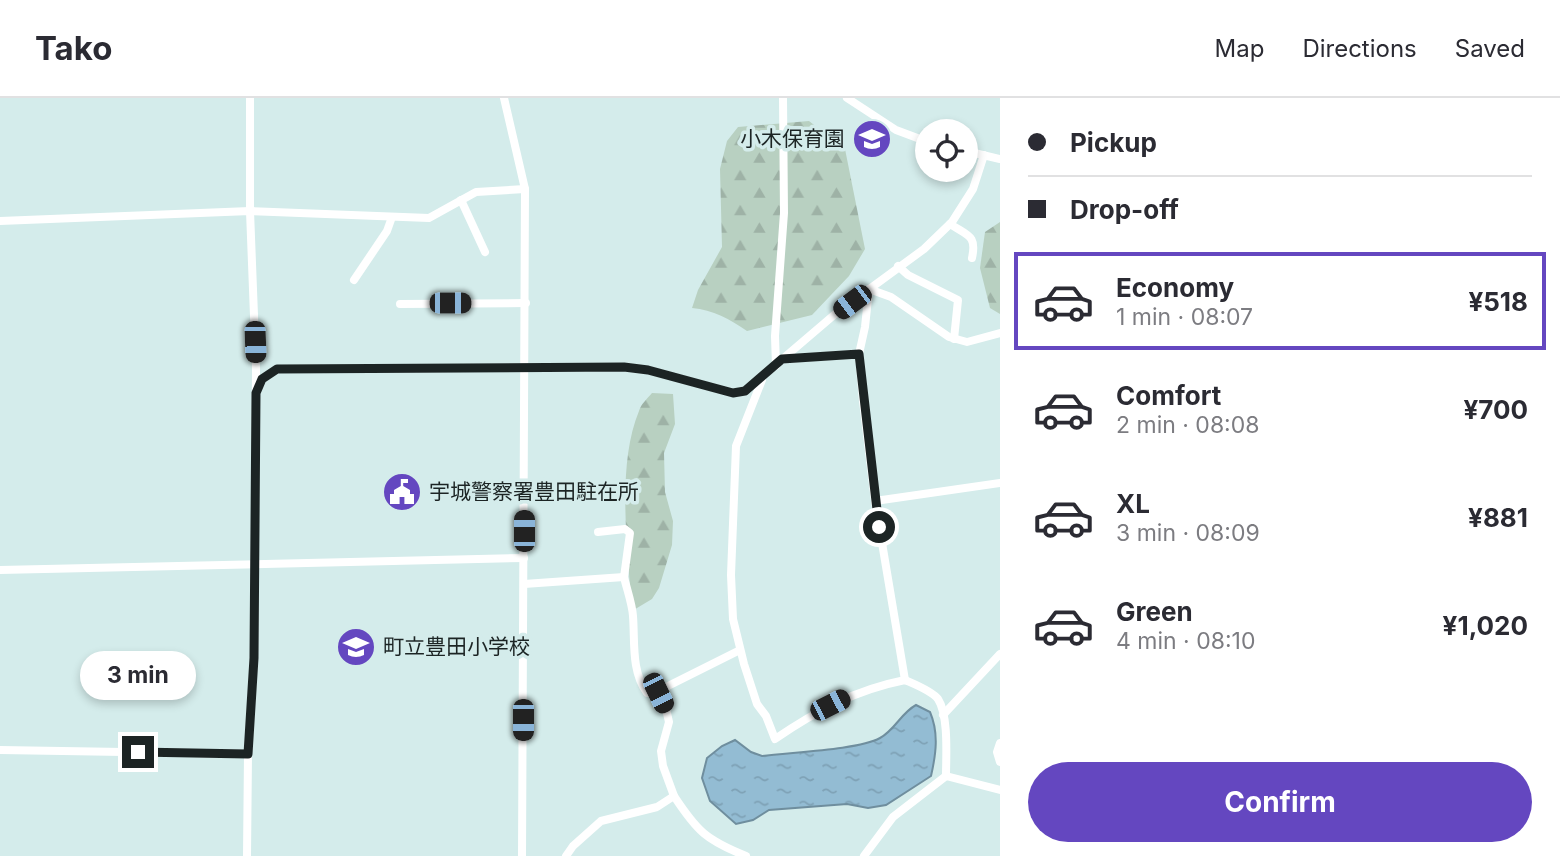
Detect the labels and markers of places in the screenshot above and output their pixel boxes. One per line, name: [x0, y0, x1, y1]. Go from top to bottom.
school or university icon: 小木保育園: [851, 118, 893, 160]
place label: 小木保育園: [740, 126, 845, 151]
public building icon: 宇城警察署豊田駐在所: [381, 471, 423, 513]
place label: 宇城警察署豊田駐在所: [429, 479, 639, 504]
school or university icon: 町立豊田小学校: [335, 626, 377, 668]
place label: 町立豊田小学校: [383, 634, 530, 659]

